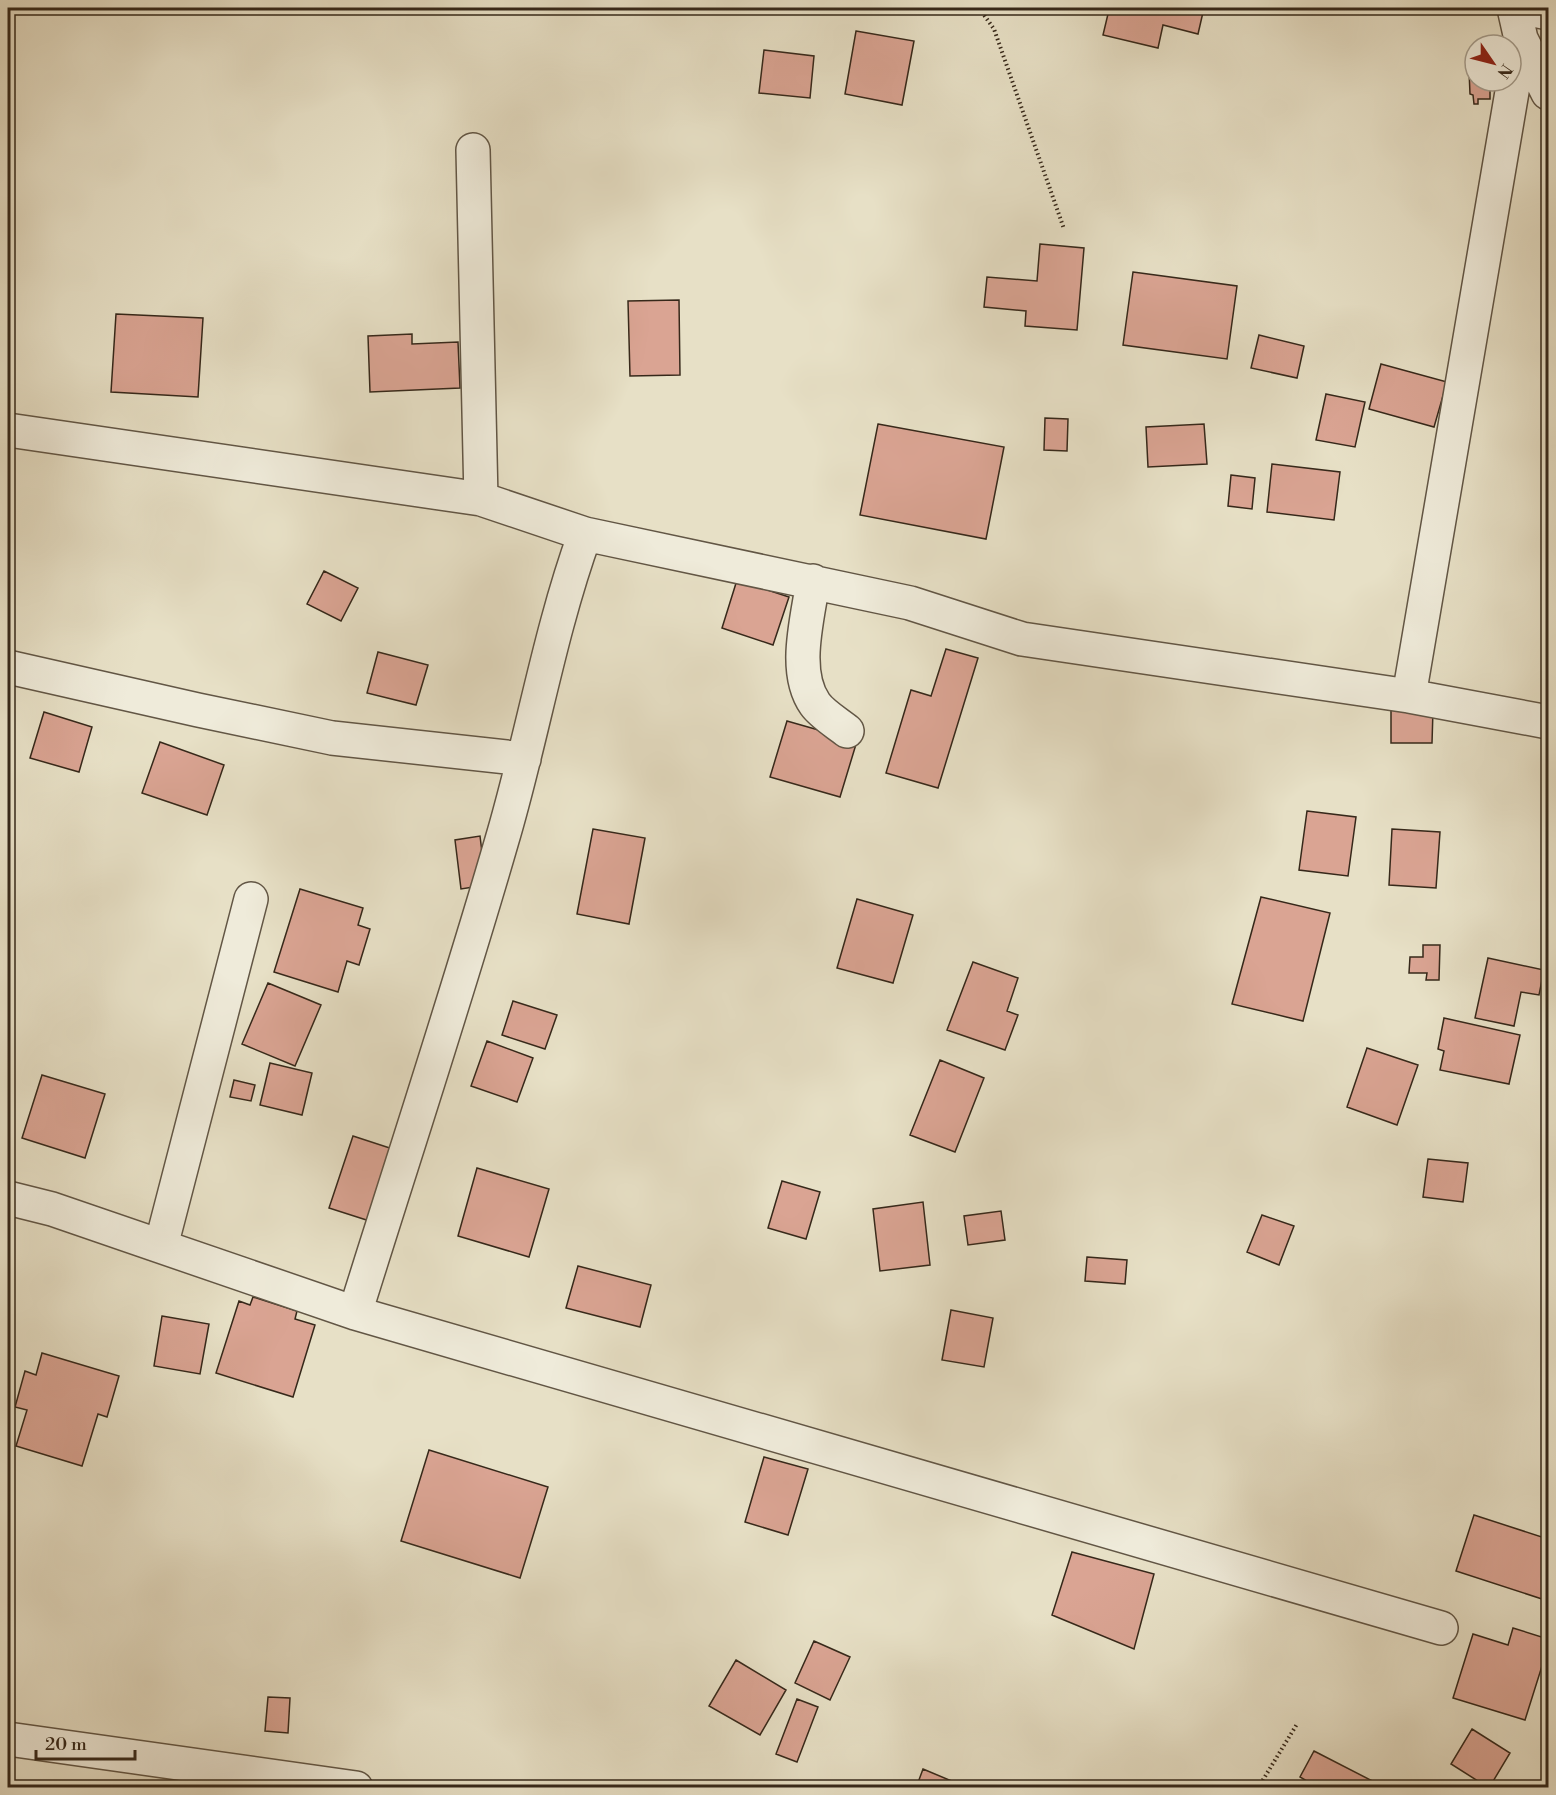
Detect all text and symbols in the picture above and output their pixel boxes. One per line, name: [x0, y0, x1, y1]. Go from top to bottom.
north arrow: [1463, 33, 1523, 93]
text: N: [1492, 60, 1516, 82]
scale bar: [36, 1723, 135, 1761]
text: 20 m: [45, 1733, 87, 1756]

